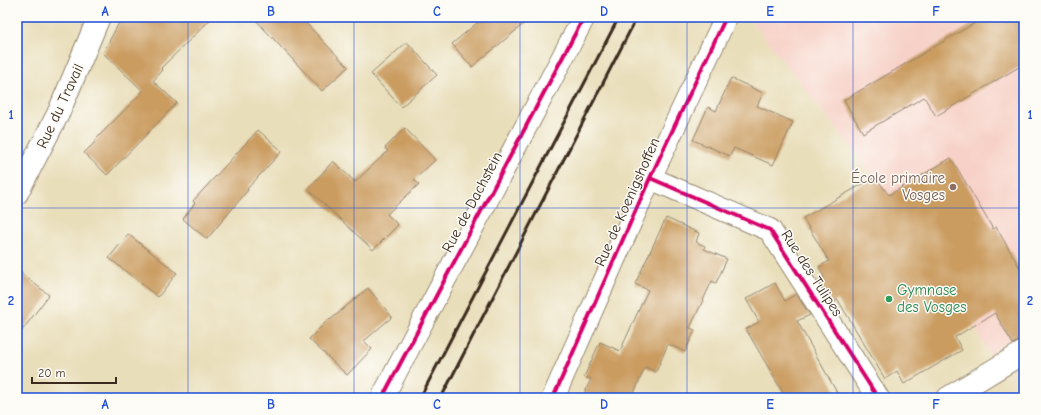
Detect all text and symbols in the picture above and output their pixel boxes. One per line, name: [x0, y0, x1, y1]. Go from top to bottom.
text: A: [101, 4, 109, 19]
text: B: [267, 4, 275, 19]
text: C: [433, 4, 441, 19]
text: D: [600, 4, 608, 19]
text: E: [766, 4, 774, 19]
text: F: [932, 4, 940, 19]
street label: Rue du Travail: [33, 61, 87, 151]
text: 1: [8, 107, 14, 122]
text: 1: [1027, 107, 1033, 122]
street label: Rue de Koenigshoffen: [590, 135, 664, 269]
street label: Rue de Dachstein: [438, 149, 506, 255]
place label: École primaire Vosges: [851, 168, 945, 204]
marker: École primaire Vosges: [948, 182, 958, 192]
street label: Rue des Tulipes: [777, 226, 847, 320]
place label: Gymnase des Vosges: [897, 281, 967, 316]
text: 2: [8, 293, 14, 308]
text: 2: [1027, 293, 1033, 308]
marker: Gymnase des Vosges: [884, 294, 894, 304]
scale bar: [32, 359, 116, 385]
text: 20 m: [38, 366, 66, 380]
text: A: [101, 397, 109, 412]
text: B: [267, 397, 275, 412]
text: C: [433, 397, 441, 412]
text: D: [600, 397, 608, 412]
text: E: [766, 397, 774, 412]
text: F: [932, 397, 940, 412]

